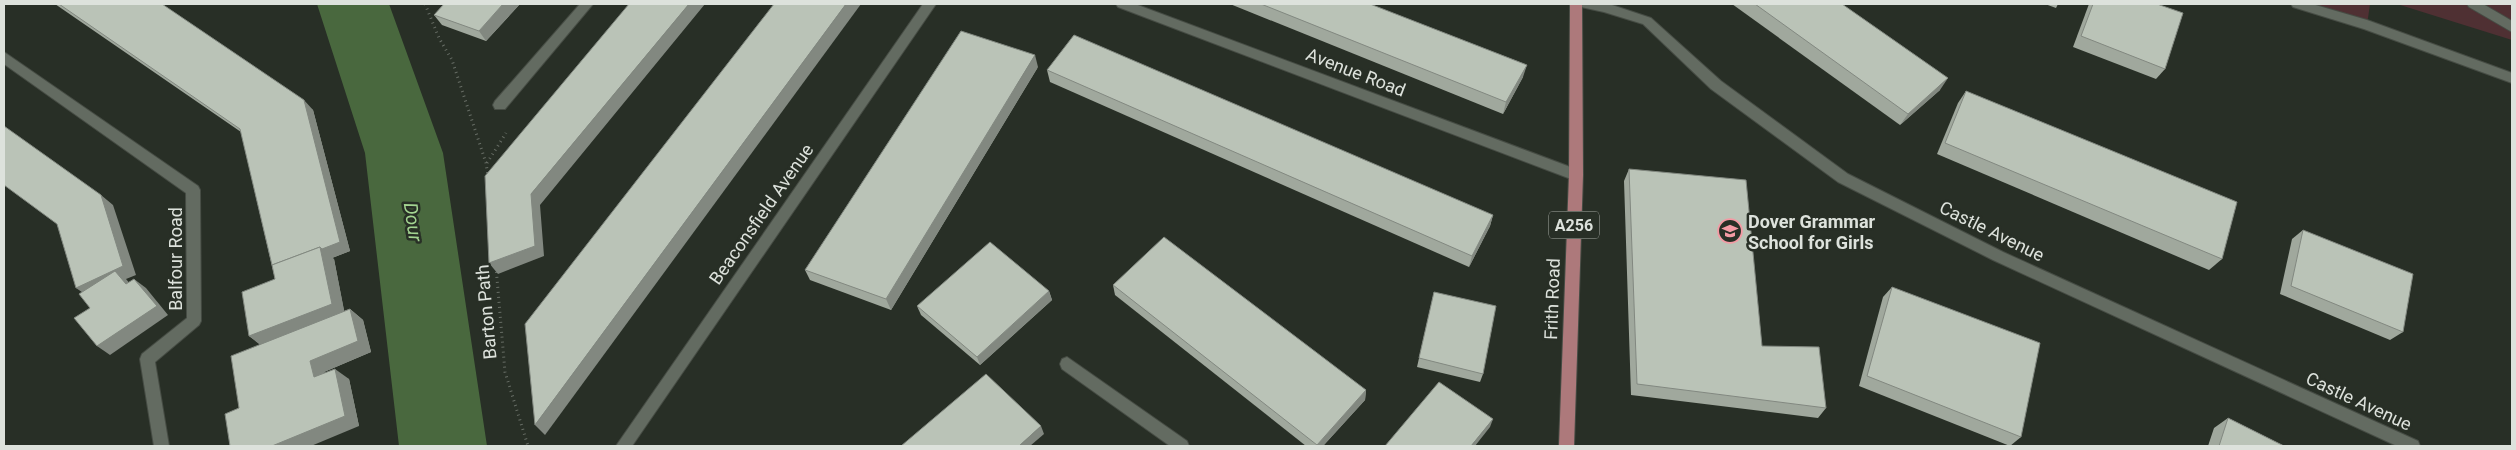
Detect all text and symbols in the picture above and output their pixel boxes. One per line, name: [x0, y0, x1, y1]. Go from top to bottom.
street label: Avenue Road: [1303, 43, 1409, 101]
street label: Beaconsfield Avenue: [705, 140, 817, 288]
street label: Castle Avenue: [1936, 197, 2048, 265]
water label: Dour: [399, 201, 427, 244]
street label: Balfour Road: [165, 207, 186, 311]
place label: Dover Grammar School for Girls: [1748, 211, 1876, 253]
road number: A256: [1549, 212, 1599, 238]
school or university icon: Dover Grammar School for Girls: [1717, 218, 1743, 244]
street label: Frith Road: [1540, 258, 1564, 340]
street label: Barton Path: [471, 264, 501, 360]
street label: Castle Avenue: [2303, 367, 2415, 435]

